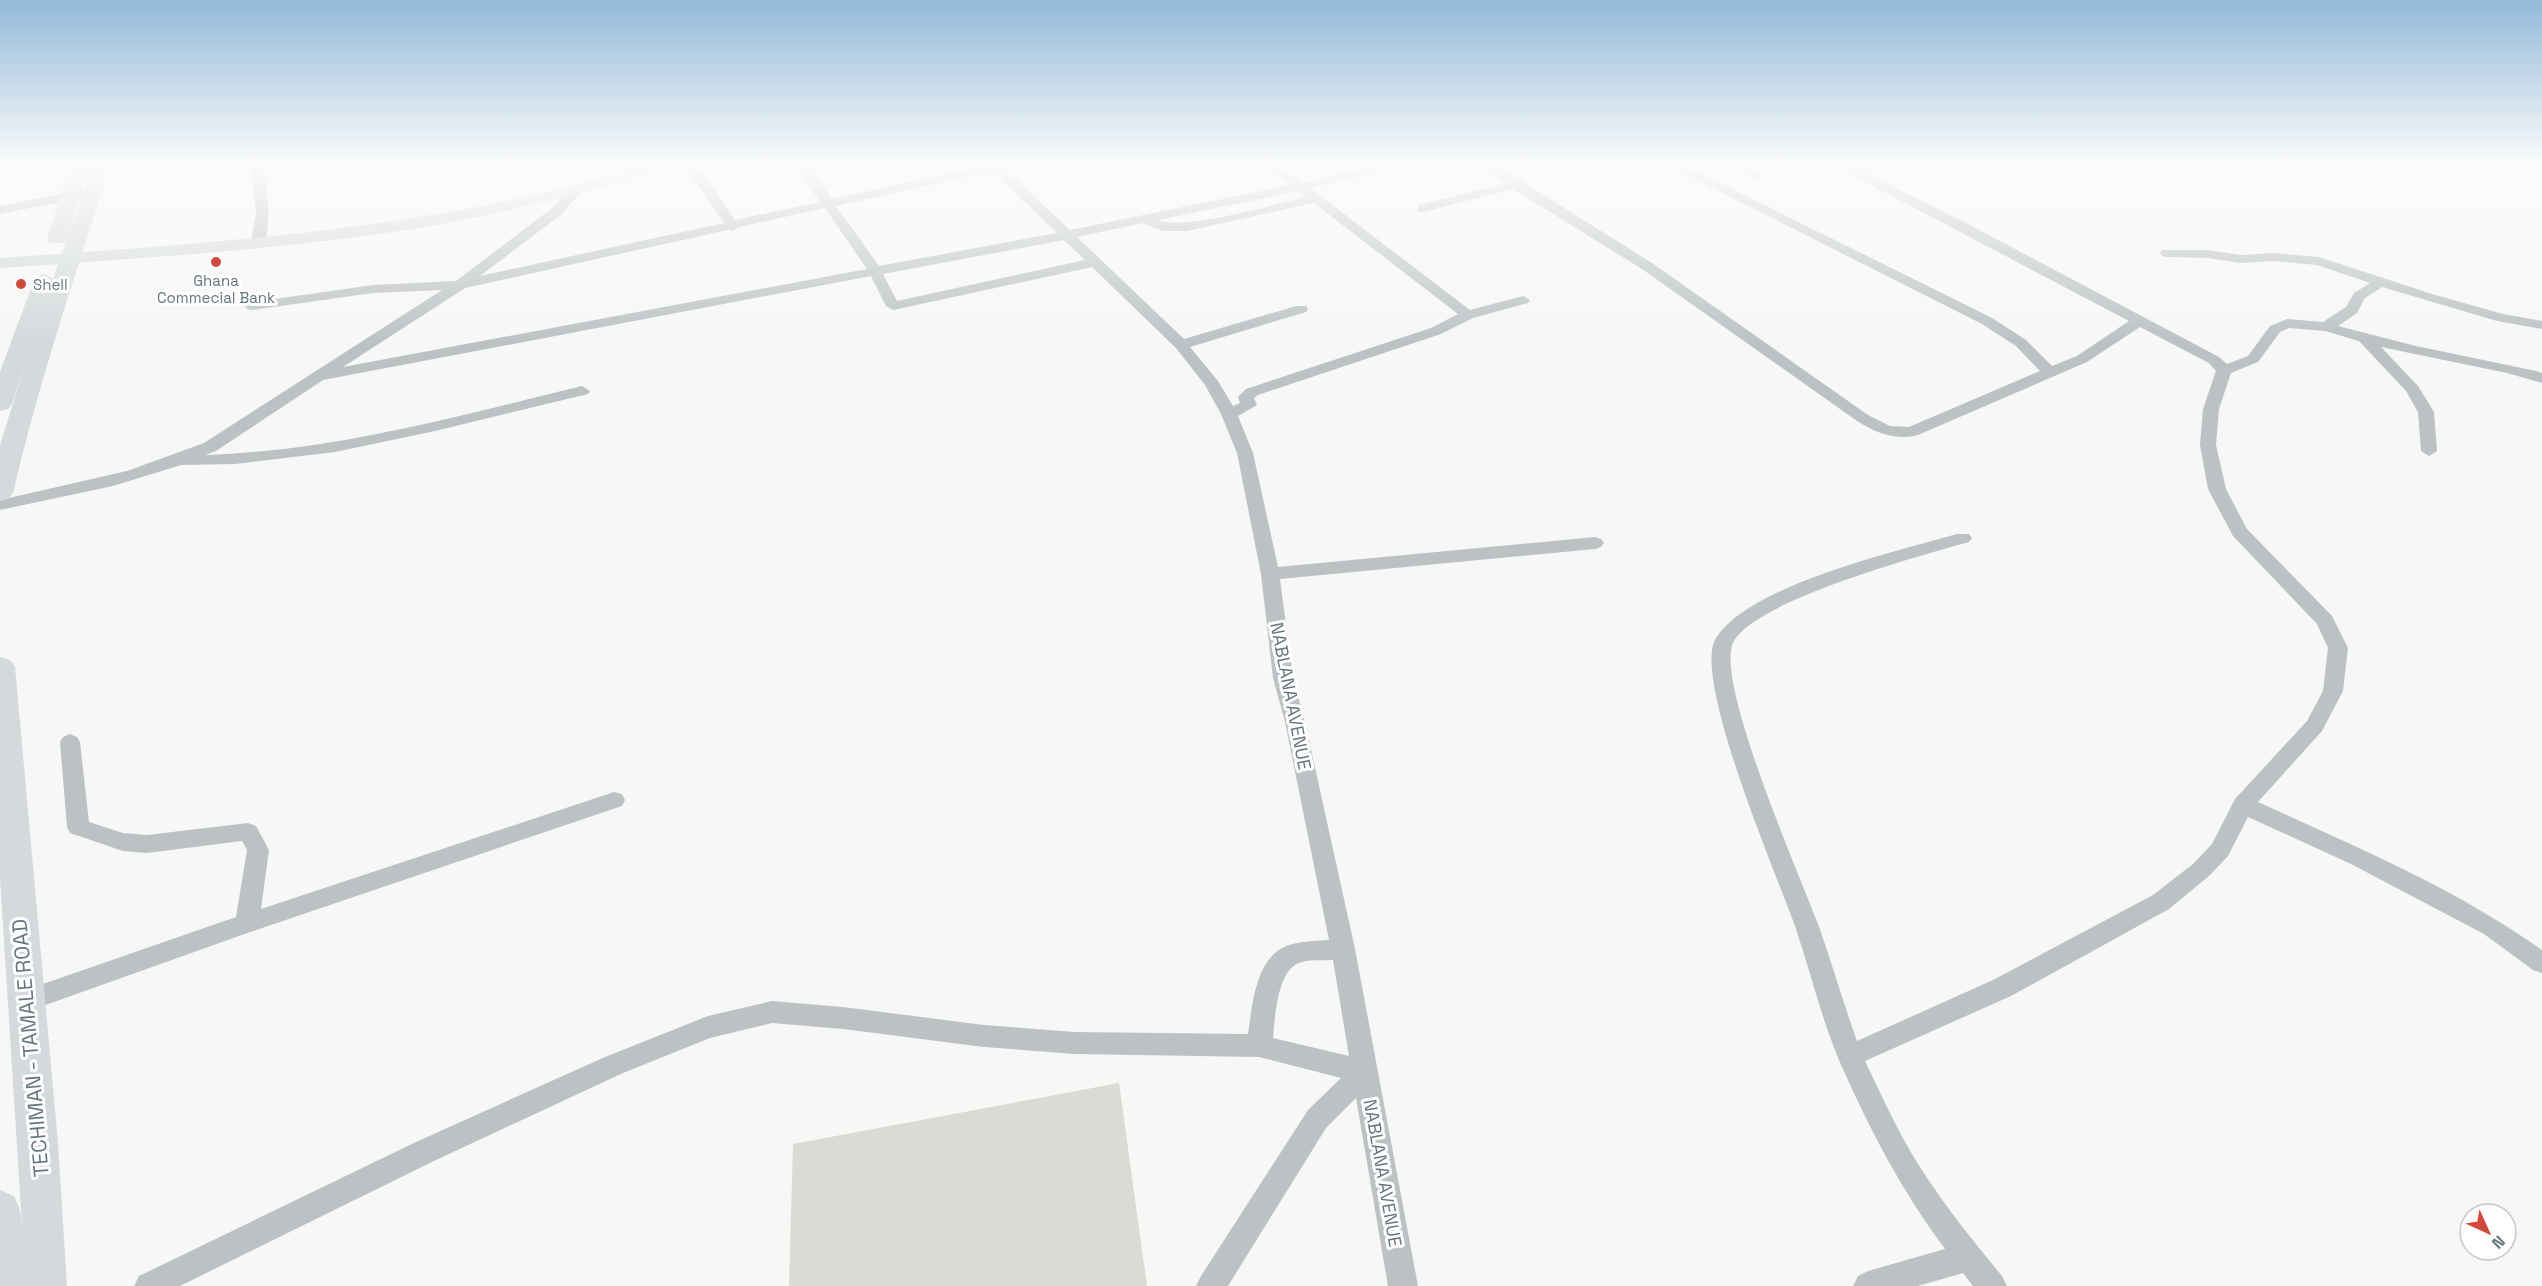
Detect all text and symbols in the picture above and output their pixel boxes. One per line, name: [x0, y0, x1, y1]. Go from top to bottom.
marker: Ghana Commecial Bank: [209, 255, 223, 269]
place label: Ghana Commecial Bank: [157, 271, 275, 307]
place label: Shell: [33, 275, 68, 294]
marker: Shell: [14, 277, 28, 291]
street label: NABLANA AVENUE: [1265, 620, 1317, 772]
street label: TECHIMAN - TAMALE ROAD: [5, 918, 55, 1178]
street label: NABLANA AVENUE: [1359, 1097, 1407, 1249]
north arrow: [2458, 1202, 2518, 1262]
text: N: [2487, 1231, 2509, 1253]

